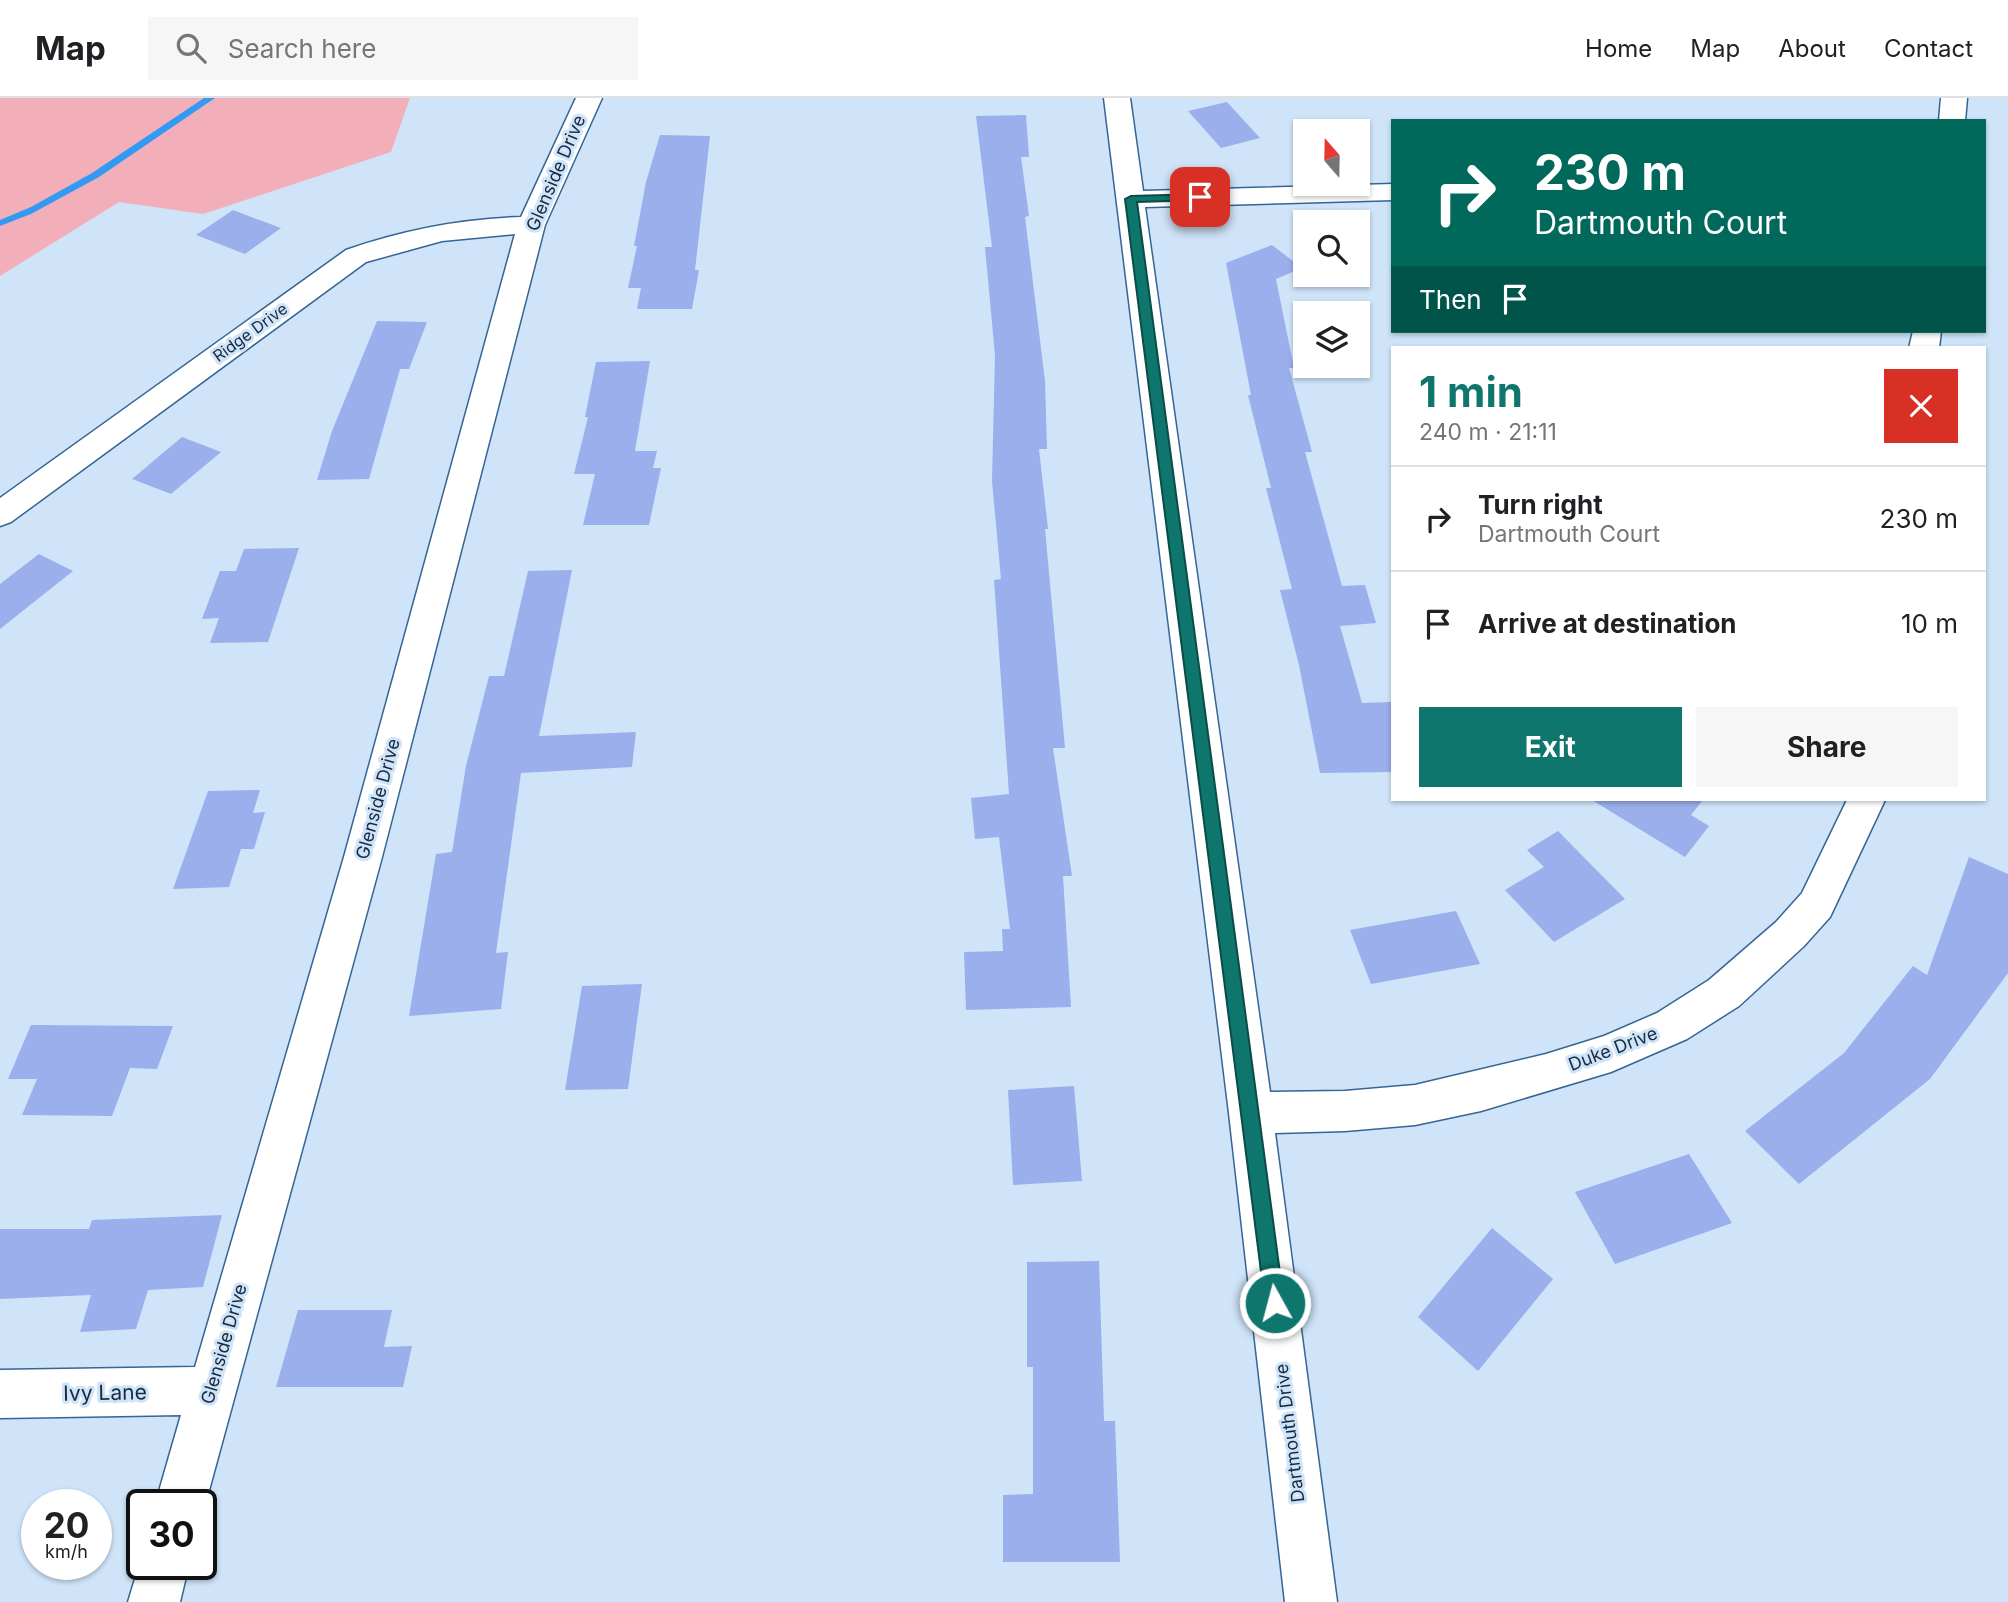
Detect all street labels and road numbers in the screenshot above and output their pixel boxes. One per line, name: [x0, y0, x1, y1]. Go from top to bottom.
street label: Glenside Drive: [522, 112, 589, 234]
street label: Ridge Drive: [209, 298, 291, 366]
street label: Glenside Drive: [351, 736, 404, 861]
street label: Duke Drive: [1565, 1022, 1660, 1075]
street label: Glenside Drive: [196, 1281, 251, 1406]
street label: Dartmouth Drive: [1271, 1363, 1308, 1504]
street label: Ivy Lane: [63, 1379, 147, 1406]

